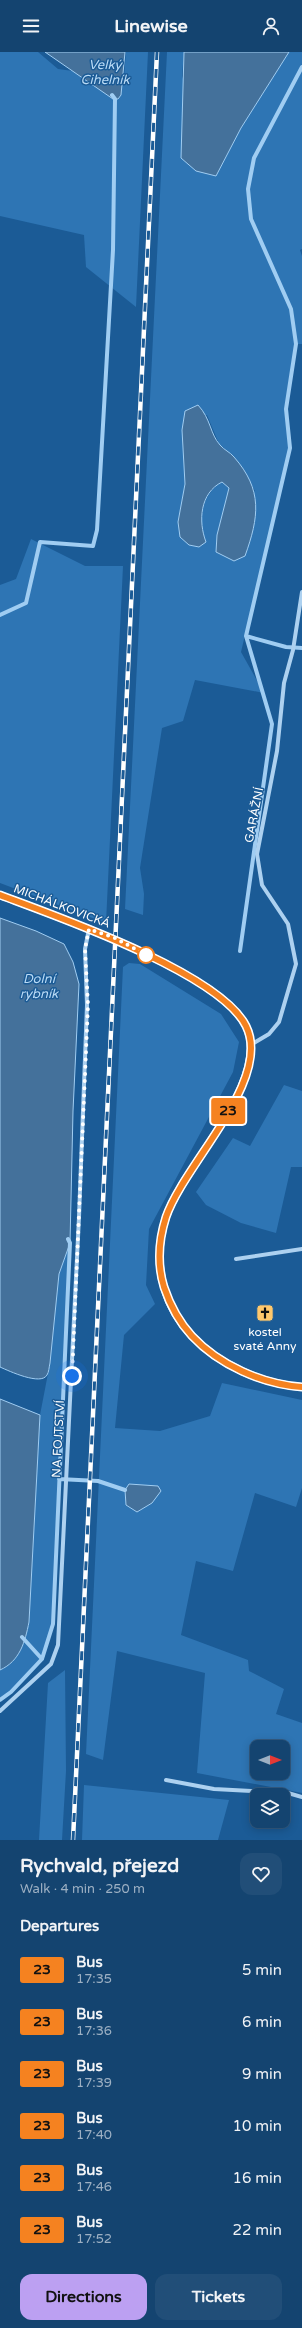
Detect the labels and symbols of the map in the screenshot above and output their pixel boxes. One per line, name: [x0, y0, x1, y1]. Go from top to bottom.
water label: Velký Cihelník: [80, 57, 130, 88]
street label: GARÁŽNÍ: [242, 786, 266, 844]
street label: MICHÁLKOVICKÁ: [12, 881, 112, 931]
unlabelled marker: [137, 946, 155, 964]
water label: Dolní rybník: [20, 971, 59, 1002]
line badge: 23: [210, 1098, 246, 1124]
church icon: kostel svaté Anny: [255, 1303, 275, 1323]
place label: kostel svaté Anny: [234, 1325, 297, 1353]
your location: [62, 1366, 82, 1386]
street label: NA FOJTSTVÍ: [49, 1400, 67, 1478]
north arrow: [250, 1740, 290, 1780]

